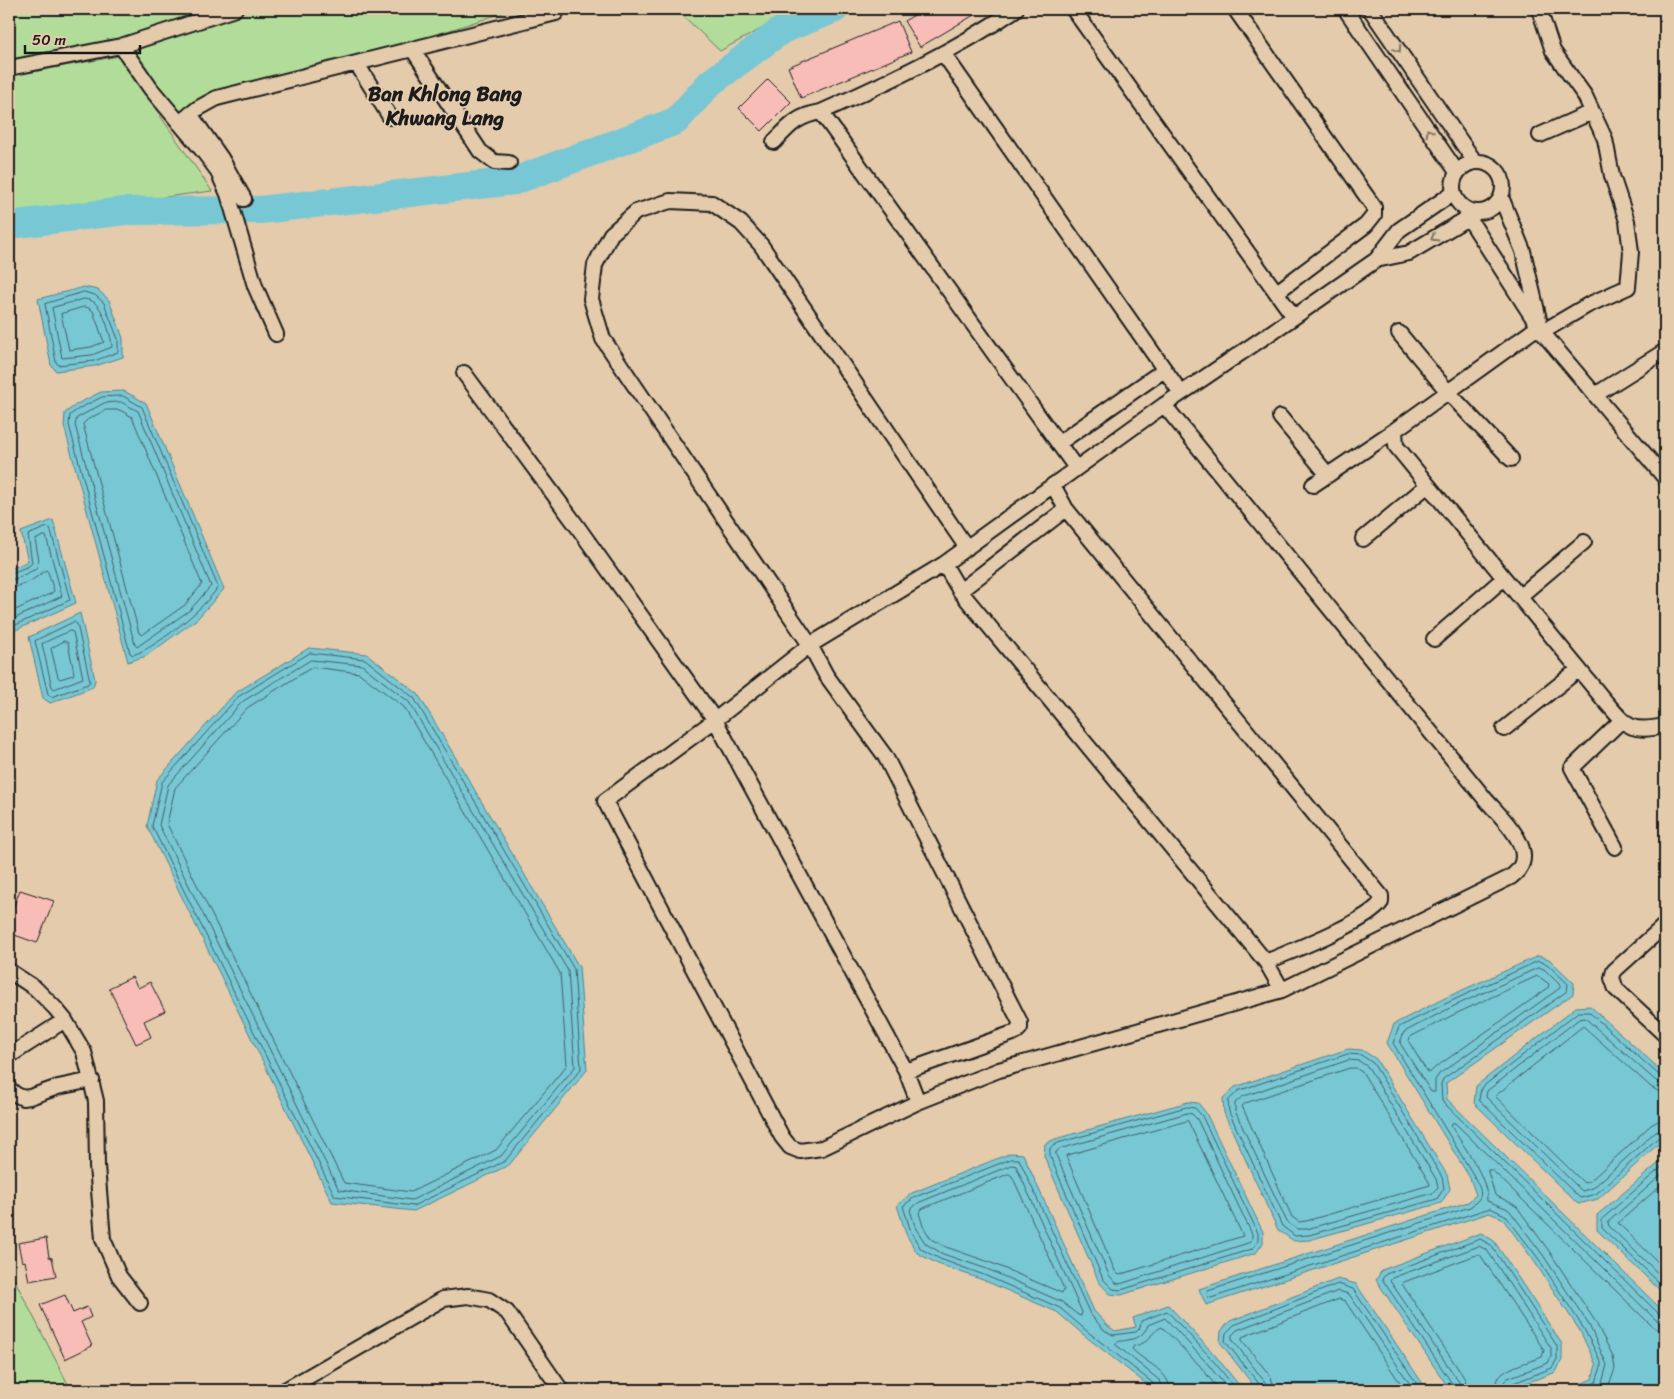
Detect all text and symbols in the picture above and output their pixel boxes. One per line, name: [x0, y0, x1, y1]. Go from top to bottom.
scale bar: [25, 22, 140, 54]
text: 50 m: [32, 27, 67, 53]
one-way arrow: [1392, 43, 1401, 53]
district label: Ban Khlong Bang Khwang Lang: [368, 75, 522, 137]
one-way arrow: [1426, 128, 1435, 138]
one-way arrow: [1430, 232, 1439, 242]

